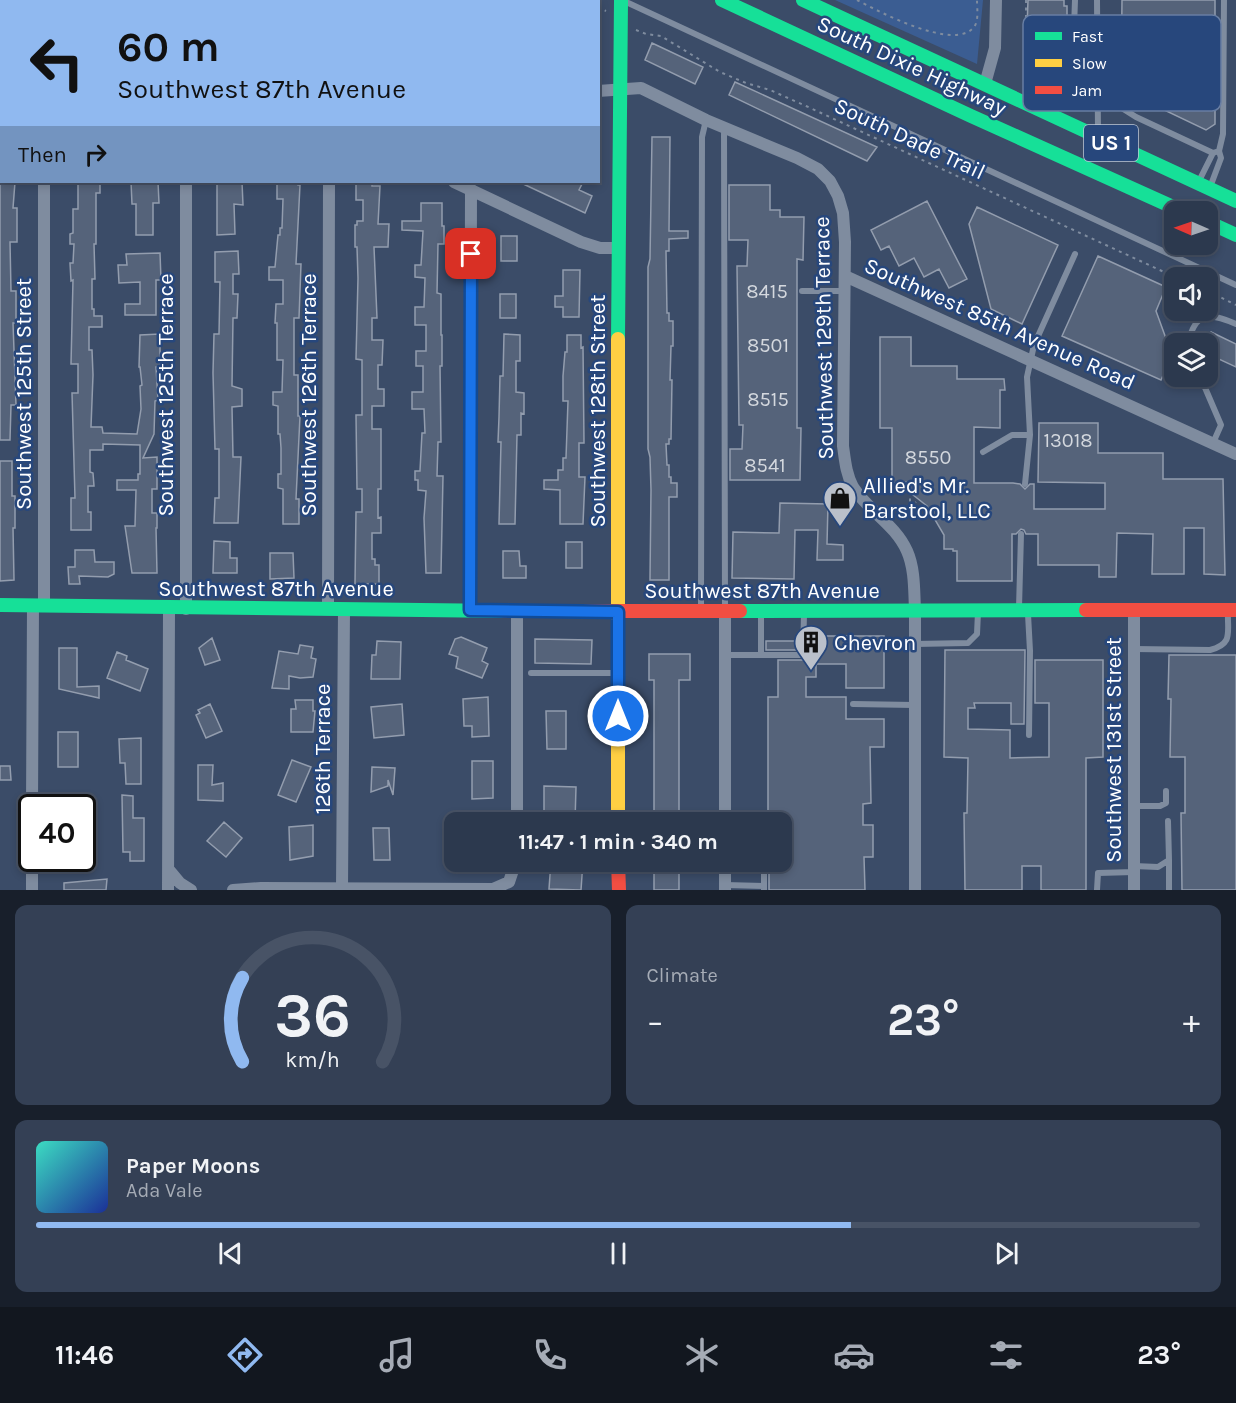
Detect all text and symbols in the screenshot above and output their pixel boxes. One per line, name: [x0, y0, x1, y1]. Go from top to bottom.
street label: South Dixie Highway: [813, 11, 1010, 121]
legend: [1023, 15, 1221, 111]
text: 60 m: [117, 22, 220, 72]
icon: left: [18, 24, 96, 102]
text: Fast: [1072, 27, 1103, 46]
text: Slow: [1072, 54, 1107, 73]
text: Southwest 87th Avenue: [117, 73, 406, 105]
text: Jam: [1072, 81, 1102, 100]
street label: South Dade Trail: [830, 93, 989, 185]
road number: US 1: [1084, 125, 1138, 161]
icon: right: [79, 138, 112, 171]
text: Then: [18, 142, 67, 168]
north arrow: [1164, 201, 1218, 255]
map controls: [1164, 201, 1218, 387]
street label: Southwest 129th Terrace: [809, 216, 839, 460]
pin: [445, 228, 496, 279]
icon: arrive: [454, 237, 487, 270]
street label: Southwest 85th Avenue Road: [860, 252, 1139, 395]
button: sound: [1164, 267, 1218, 321]
street label: Southwest 125th Terrace: [153, 273, 179, 517]
street label: Southwest 126th Terrace: [296, 273, 322, 517]
street label: Southwest 125th Street: [11, 278, 37, 510]
house number: 8415: [746, 280, 788, 303]
street label: Southwest 128th Street: [585, 294, 611, 528]
button: layers: [1164, 333, 1218, 387]
house number: 8501: [747, 334, 789, 357]
house number: 8515: [747, 388, 789, 411]
house number: 13018: [1043, 429, 1093, 452]
house number: 8550: [905, 446, 951, 469]
house number: 8541: [744, 454, 786, 477]
place label: Allied's Mr. Barstool, LLC: [863, 473, 991, 524]
shop icon: Allied's Mr. Barstool, LLC: [822, 480, 858, 527]
street label: Southwest 87th Avenue: [158, 576, 394, 602]
street label: Southwest 87th Avenue: [644, 578, 880, 604]
building icon: Chevron: [793, 624, 829, 671]
place label: Chevron: [834, 630, 916, 656]
street label: Southwest 131st Street: [1101, 637, 1127, 863]
street label: 126th Terrace: [310, 684, 336, 814]
position arrow: [586, 684, 650, 748]
speed limit sign: 40: [18, 794, 96, 872]
text: 11:47 · 1 min · 340 m: [518, 829, 718, 855]
text: Climate: [647, 964, 718, 987]
text: 36: [274, 979, 351, 1052]
text: 23°: [887, 994, 960, 1046]
text: −: [647, 1002, 664, 1040]
text: +: [1183, 1002, 1200, 1040]
text: km/h: [286, 1047, 340, 1072]
text: Paper Moons: [126, 1153, 260, 1179]
text: Ada Vale: [126, 1179, 203, 1202]
icon: previous: [214, 1237, 247, 1270]
icon: pause: [602, 1237, 635, 1270]
icon: next: [990, 1237, 1023, 1270]
icon: directions: [224, 1334, 266, 1376]
icon: music: [376, 1334, 418, 1376]
icon: phone: [529, 1334, 571, 1376]
icon: climate: [681, 1334, 723, 1376]
icon: car: [833, 1334, 875, 1376]
icon: filters: [985, 1334, 1027, 1376]
text: 11:46: [55, 1339, 114, 1371]
text: 23°: [1137, 1339, 1181, 1371]

